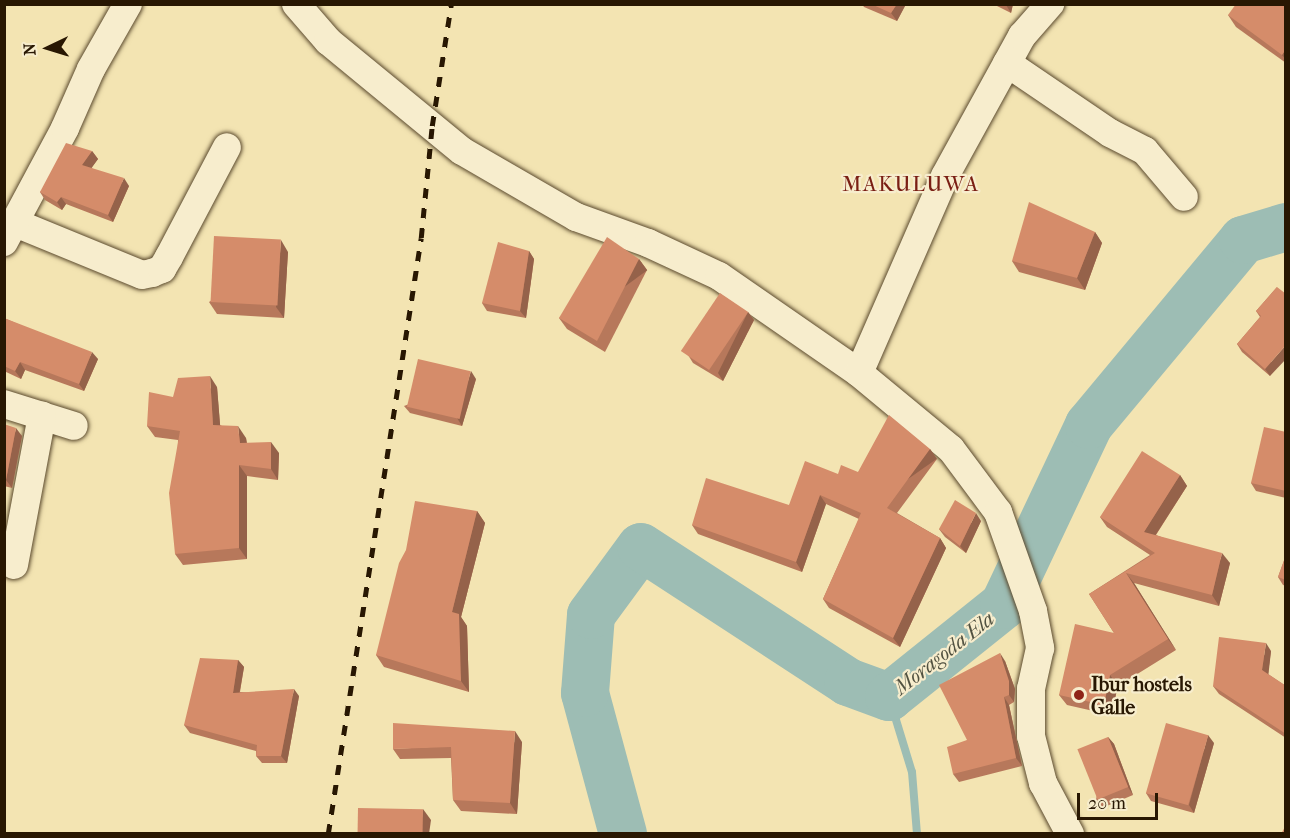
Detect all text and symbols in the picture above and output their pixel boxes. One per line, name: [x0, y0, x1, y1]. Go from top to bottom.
north arrow: [18, 18, 78, 78]
text: N: [20, 43, 39, 56]
district label: MAKULUWA: [842, 171, 980, 197]
water label: Moragoda Ela: [889, 606, 999, 700]
place label: Ibur hostels Galle: [1091, 672, 1192, 719]
marker: Ibur hostels Galle: [1072, 688, 1086, 702]
scale bar: [1080, 781, 1161, 819]
text: 20 m: [1088, 793, 1126, 814]

